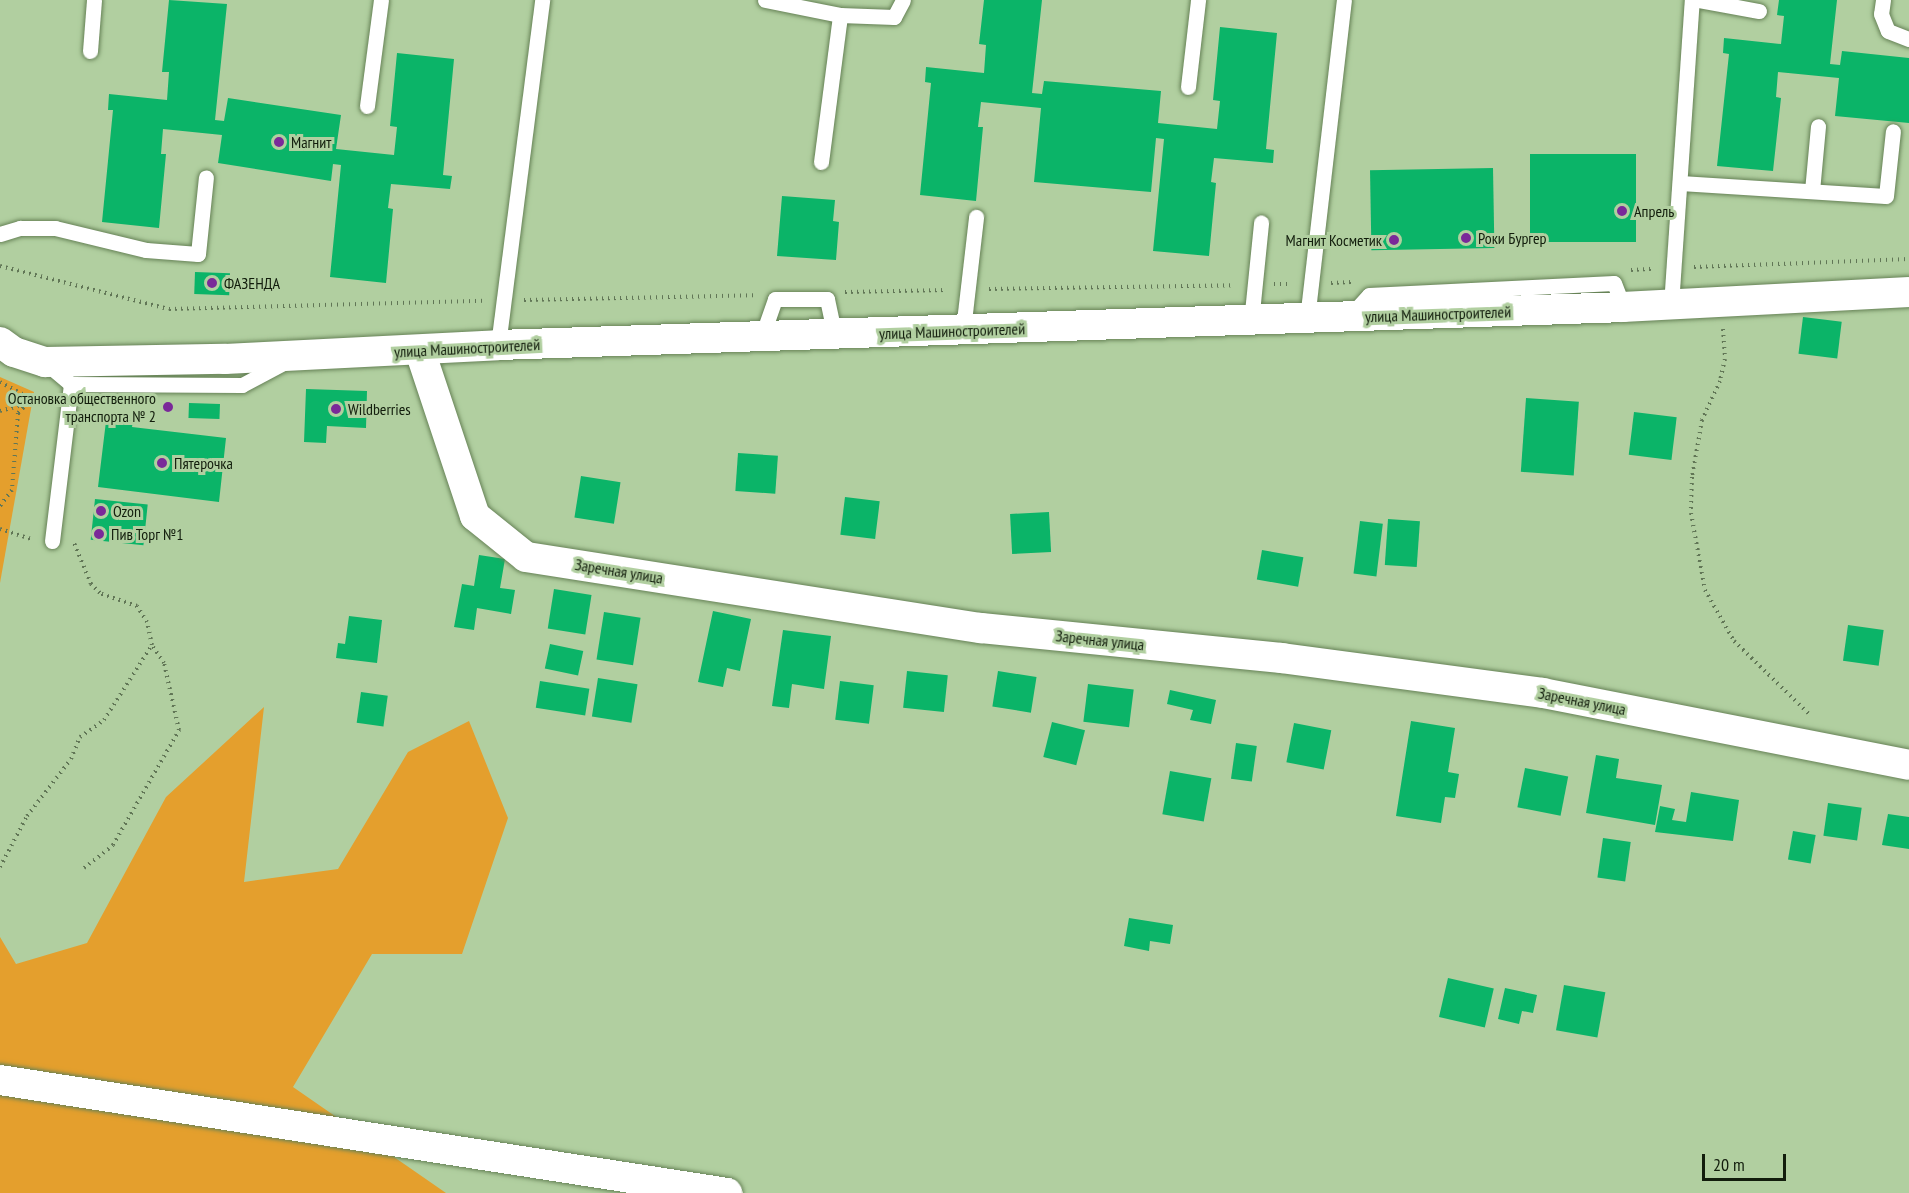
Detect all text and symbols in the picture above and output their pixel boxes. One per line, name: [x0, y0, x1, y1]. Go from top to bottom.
place label: Магнит: [291, 132, 331, 152]
marker: Магнит: [272, 135, 286, 149]
place label: Апрель: [1634, 201, 1674, 221]
marker: Апрель: [1615, 204, 1629, 218]
place label: Роки Бургер: [1478, 228, 1546, 248]
place label: Магнит Косметик: [1285, 230, 1382, 250]
marker: Роки Бургер: [1459, 231, 1473, 245]
marker: Магнит Косметик: [1387, 233, 1401, 247]
place label: ФАЗЕНДА: [224, 273, 280, 293]
marker: ФАЗЕНДА: [205, 276, 219, 290]
street label: улица Машиностроителей: [1365, 302, 1511, 326]
street label: улица Машиностроителей: [879, 319, 1025, 343]
street label: улица Машиностроителей: [394, 335, 540, 361]
place label: Остановка общественного транспорта № 2: [8, 388, 156, 426]
place label: Wildberries: [348, 399, 411, 419]
marker: Остановка общественного транспорта № 2: [161, 400, 175, 414]
marker: Wildberries: [329, 402, 343, 416]
place label: Пятерочка: [174, 453, 233, 473]
marker: Пятерочка: [155, 456, 169, 470]
place label: Ozon: [113, 501, 141, 521]
marker: Ozon: [94, 504, 108, 518]
place label: Пив Торг №1: [111, 524, 184, 544]
marker: Пив Торг №1: [92, 527, 106, 541]
street label: Заречная улица: [574, 555, 664, 587]
street label: Заречная улица: [1055, 626, 1145, 654]
street label: Заречная улица: [1536, 683, 1628, 719]
scale bar: [1705, 1142, 1789, 1180]
text: 20 m: [1713, 1153, 1745, 1176]

